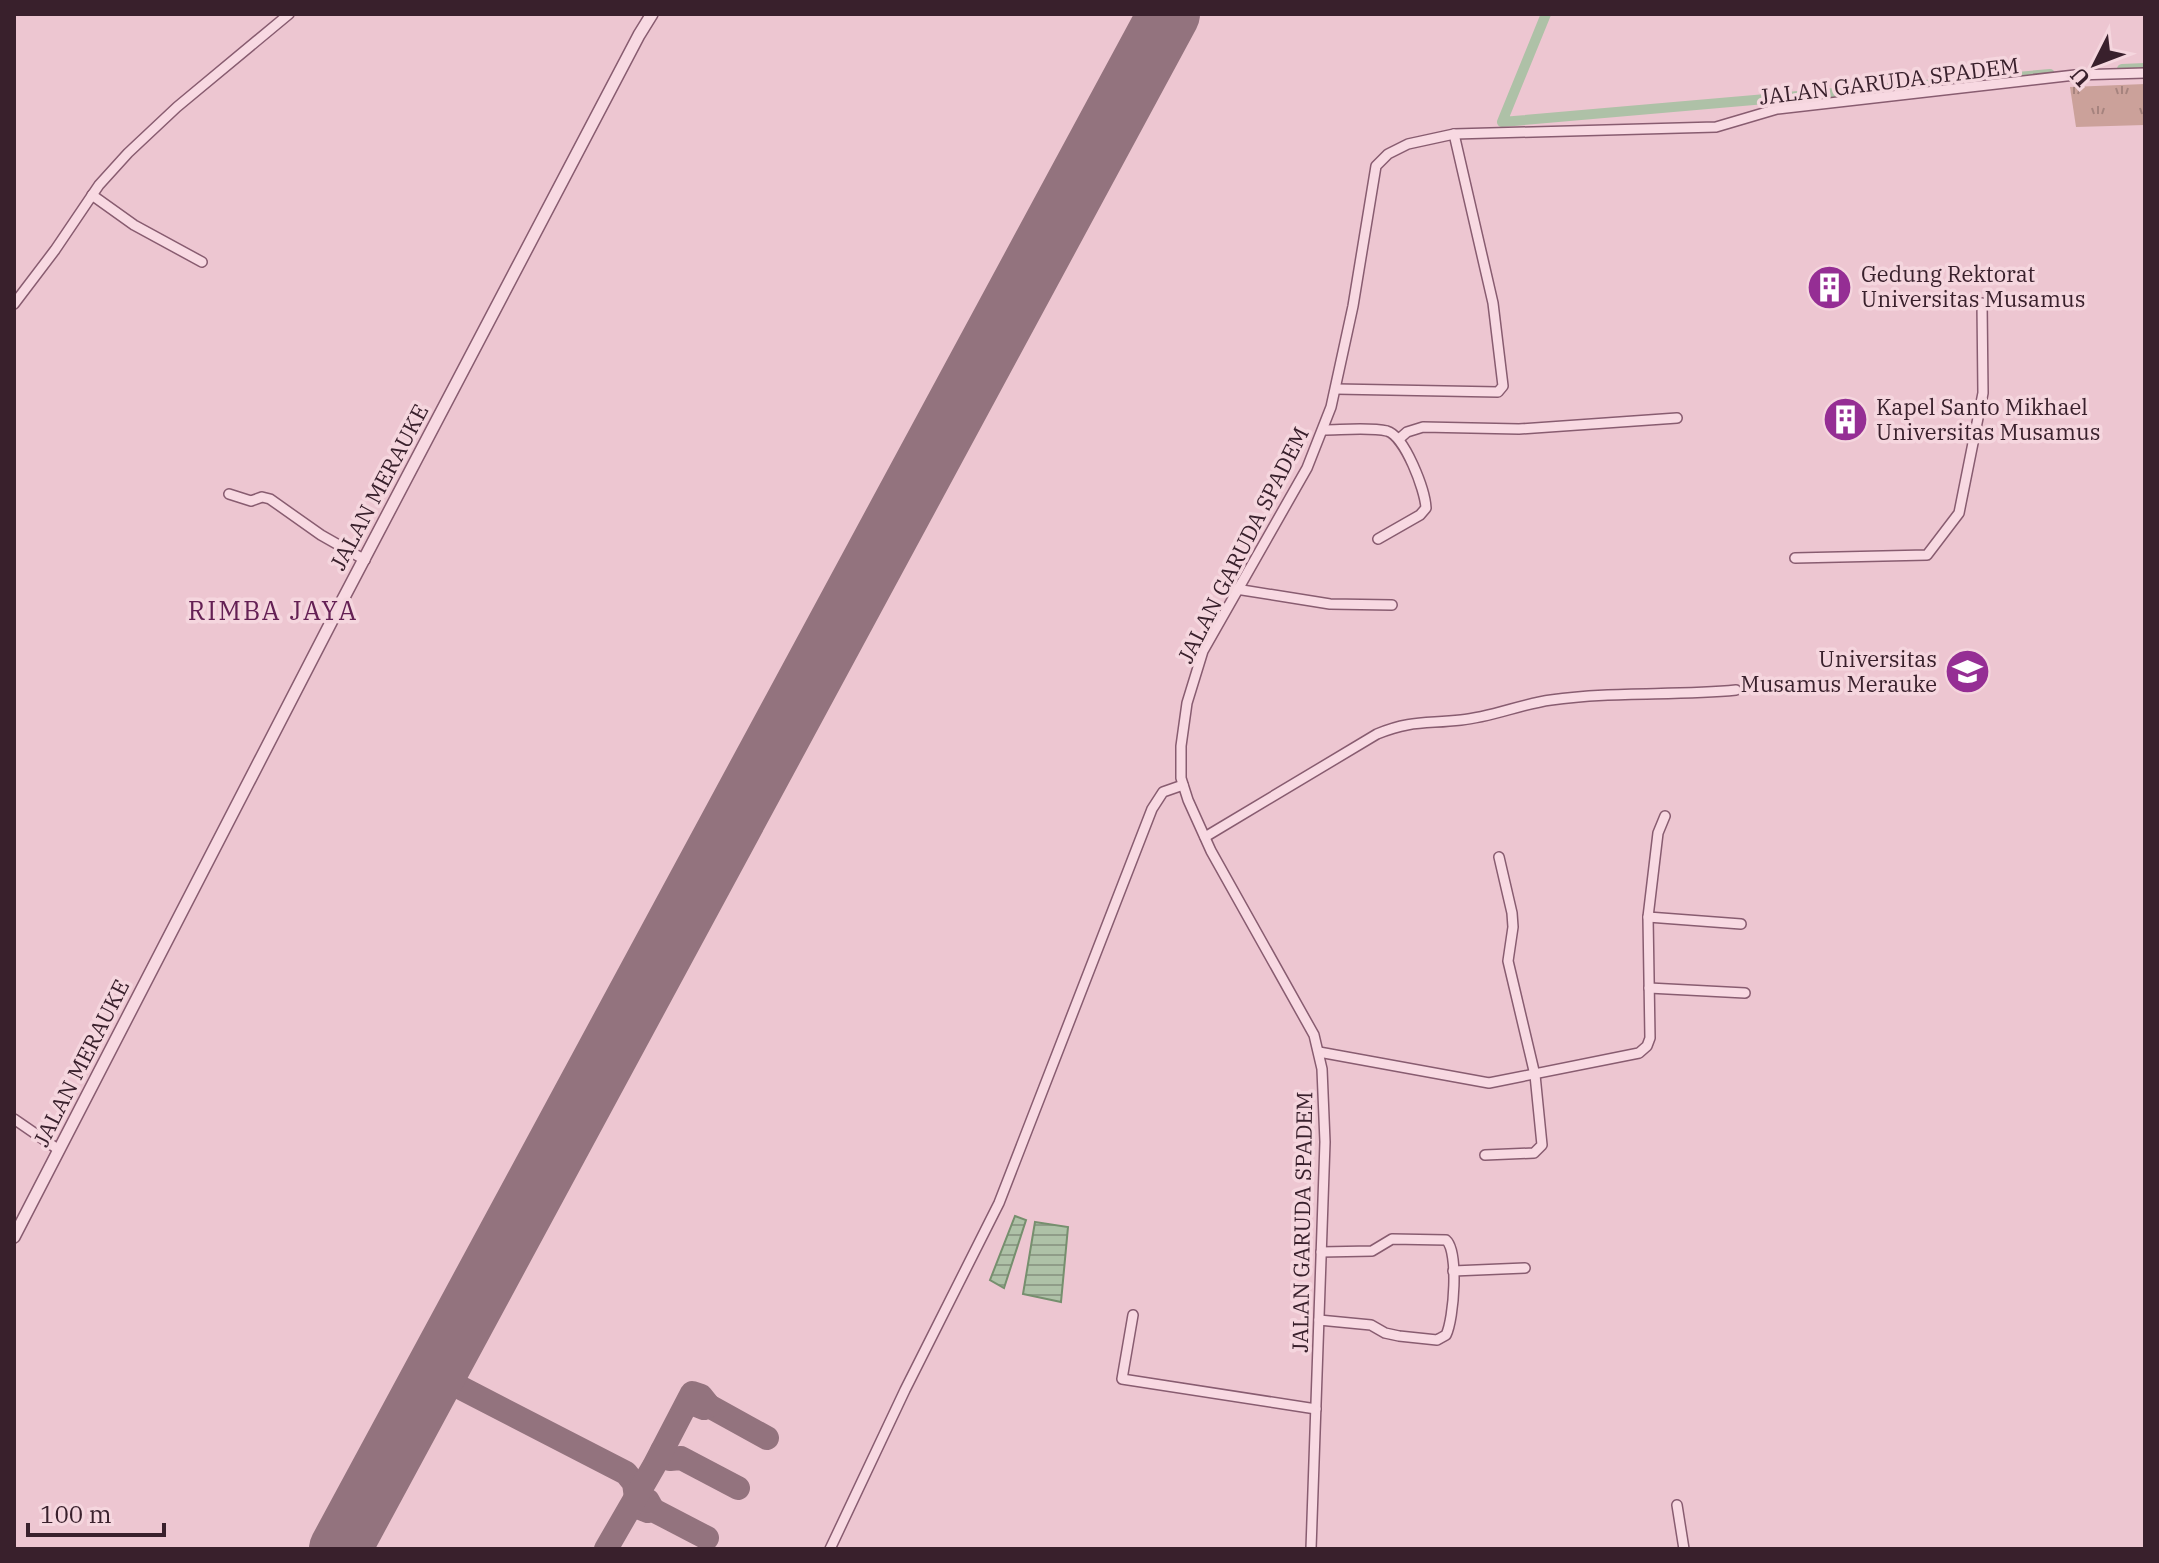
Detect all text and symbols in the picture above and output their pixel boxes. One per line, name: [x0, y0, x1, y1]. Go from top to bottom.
north arrow: [2055, 24, 2135, 104]
street label: JALAN GARUDA SPADEM: [1757, 50, 2020, 111]
text: U: [2063, 62, 2096, 94]
place label: Gedung Rektorat Universitas Musamus: [1861, 259, 2085, 313]
building icon: Gedung Rektorat Universitas Musamus: [1806, 263, 1854, 311]
place label: Kapel Santo Mikhael Universitas Musamus: [1876, 392, 2100, 446]
building icon: Kapel Santo Mikhael Universitas Musamus: [1821, 396, 1869, 444]
street label: JALAN MERAUKE: [323, 399, 435, 575]
street label: JALAN GARUDA SPADEM: [1170, 422, 1315, 668]
district label: RIMBA JAYA: [188, 593, 358, 627]
place label: Universitas Musamus Merauke: [1740, 644, 1937, 698]
school or university icon: Universitas Musamus Merauke: [1944, 648, 1992, 696]
street label: JALAN MERAUKE: [26, 974, 135, 1151]
street label: JALAN GARUDA SPADEM: [1285, 1091, 1318, 1353]
scale bar: [28, 1487, 164, 1537]
text: 100 m: [40, 1498, 112, 1530]

